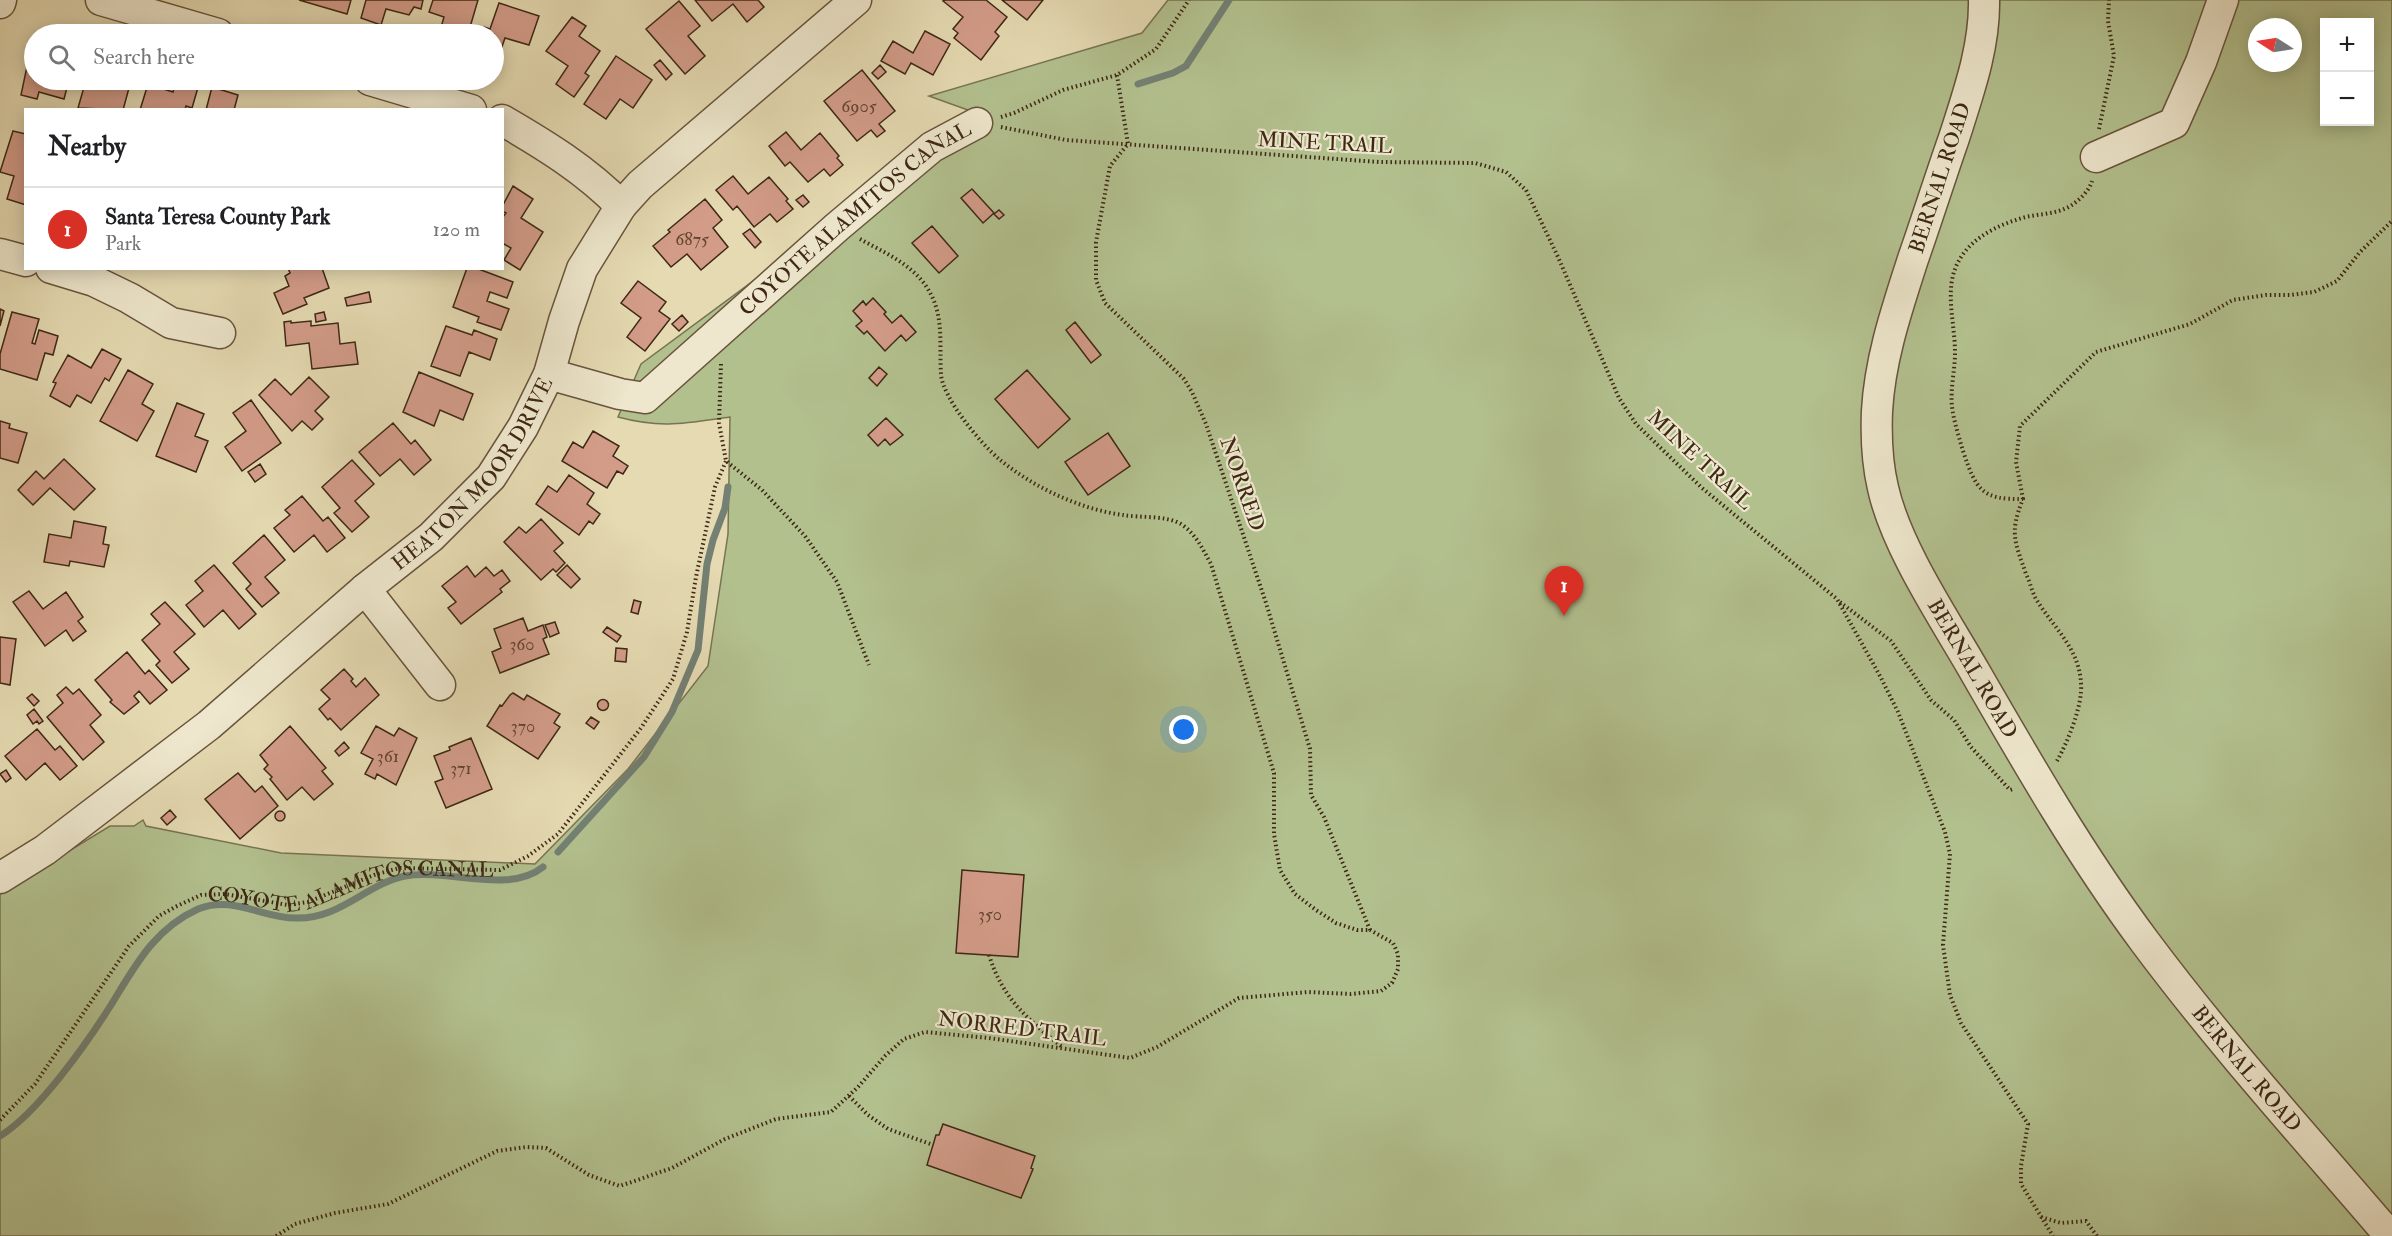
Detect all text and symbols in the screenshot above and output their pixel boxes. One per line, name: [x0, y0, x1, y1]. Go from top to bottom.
north arrow: [2248, 18, 2302, 72]
map controls: [2320, 18, 2374, 126]
button: +: [2320, 18, 2374, 72]
search box: [24, 24, 504, 90]
icon: search: [45, 41, 78, 74]
text: Search here: [93, 43, 195, 71]
button: −: [2320, 72, 2374, 126]
house number: 6905: [841, 95, 877, 118]
street label: BERNAL ROAD: [1903, 99, 1977, 257]
street label: COYOTE ALAMITOS CANAL: [733, 115, 976, 322]
street label: MINE TRAIL: [1257, 126, 1393, 160]
text: Nearby: [48, 131, 126, 163]
text: Santa Teresa County Park: [105, 203, 330, 231]
text: 1: [64, 217, 71, 242]
text: 120 m: [433, 217, 480, 242]
house number: 6875: [675, 228, 709, 251]
text: Park: [105, 231, 141, 256]
street label: HEATON MOOR DRIVE: [386, 373, 559, 576]
street label: MINE TRAIL: [1641, 404, 1759, 516]
street label: NORRED: [1213, 433, 1271, 535]
pin: 1: [1544, 566, 1584, 616]
street label: BERNAL ROAD: [1921, 594, 2024, 743]
house number: 360: [509, 633, 535, 656]
house number: 370: [511, 715, 535, 738]
your location: [1169, 715, 1198, 744]
house number: 361: [377, 745, 399, 768]
house number: 371: [450, 757, 472, 780]
street label: COYOTE ALAMITOS CANAL: [207, 854, 494, 919]
house number: 350: [978, 903, 1002, 926]
street label: BERNAL ROAD: [2186, 1000, 2308, 1138]
street label: NORRED TRAIL: [936, 1005, 1108, 1053]

